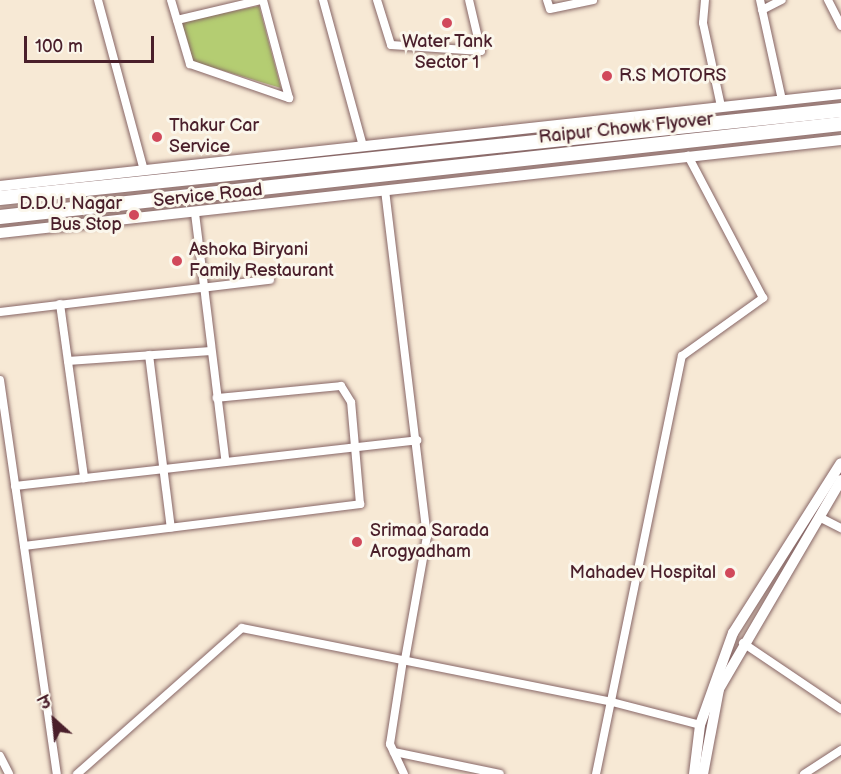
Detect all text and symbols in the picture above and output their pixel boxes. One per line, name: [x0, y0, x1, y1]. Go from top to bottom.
marker: Water Tank Sector 1: [440, 16, 454, 30]
scale bar: [27, 24, 158, 62]
place label: Water Tank Sector 1: [402, 32, 492, 74]
text: 100 m: [35, 36, 83, 57]
place label: R.S MOTORS: [619, 65, 726, 87]
marker: R.S MOTORS: [600, 69, 614, 83]
street label: Raipur Chowk Flyover: [538, 109, 714, 149]
place label: Thakur Car Service: [169, 116, 259, 158]
marker: Thakur Car Service: [150, 130, 164, 144]
street label: Service Road: [152, 180, 264, 212]
place label: D.D.U. Nagar Bus Stop: [19, 194, 122, 236]
marker: D.D.U. Nagar Bus Stop: [127, 208, 141, 222]
place label: Ashoka Biryani Family Restaurant: [189, 240, 335, 282]
marker: Ashoka Biryani Family Restaurant: [170, 254, 184, 268]
place label: Srimaa Sarada Arogyadham: [370, 521, 490, 564]
marker: Srimaa Sarada Arogyadham: [348, 533, 366, 551]
place label: Mahadev Hospital: [570, 562, 716, 584]
marker: Mahadev Hospital: [721, 564, 739, 582]
north arrow: [24, 690, 84, 750]
text: उ: [37, 693, 55, 714]

